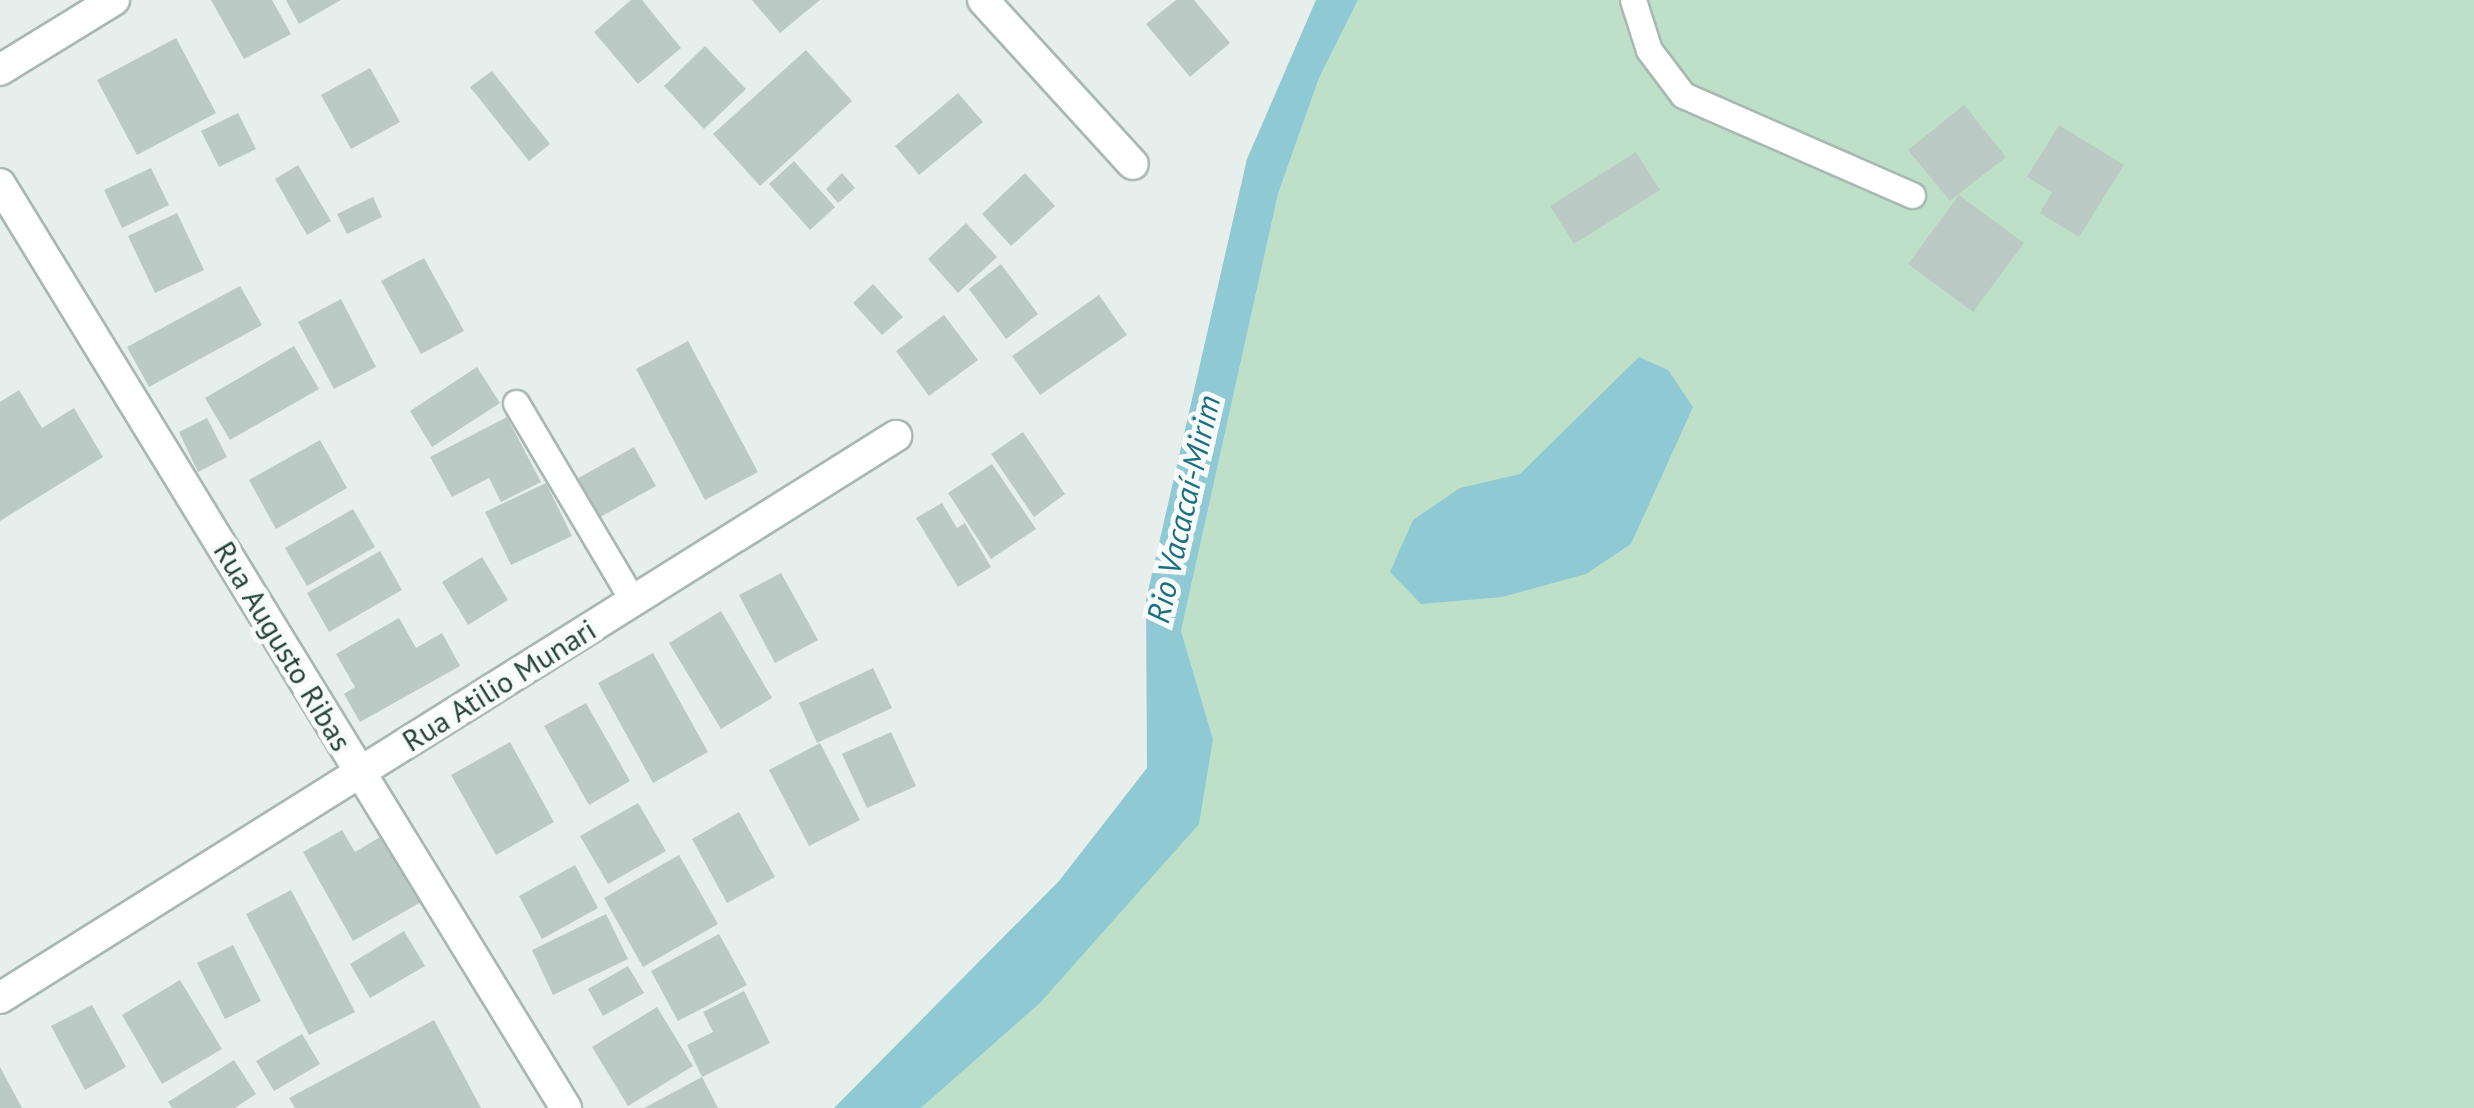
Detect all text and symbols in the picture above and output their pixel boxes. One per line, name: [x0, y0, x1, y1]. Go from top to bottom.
water label: Rio Vacacaí-Mirim: [1138, 391, 1228, 627]
street label: Rua Augusto Ribas: [206, 534, 360, 758]
street label: Rua Atilio Munari: [395, 611, 603, 759]

